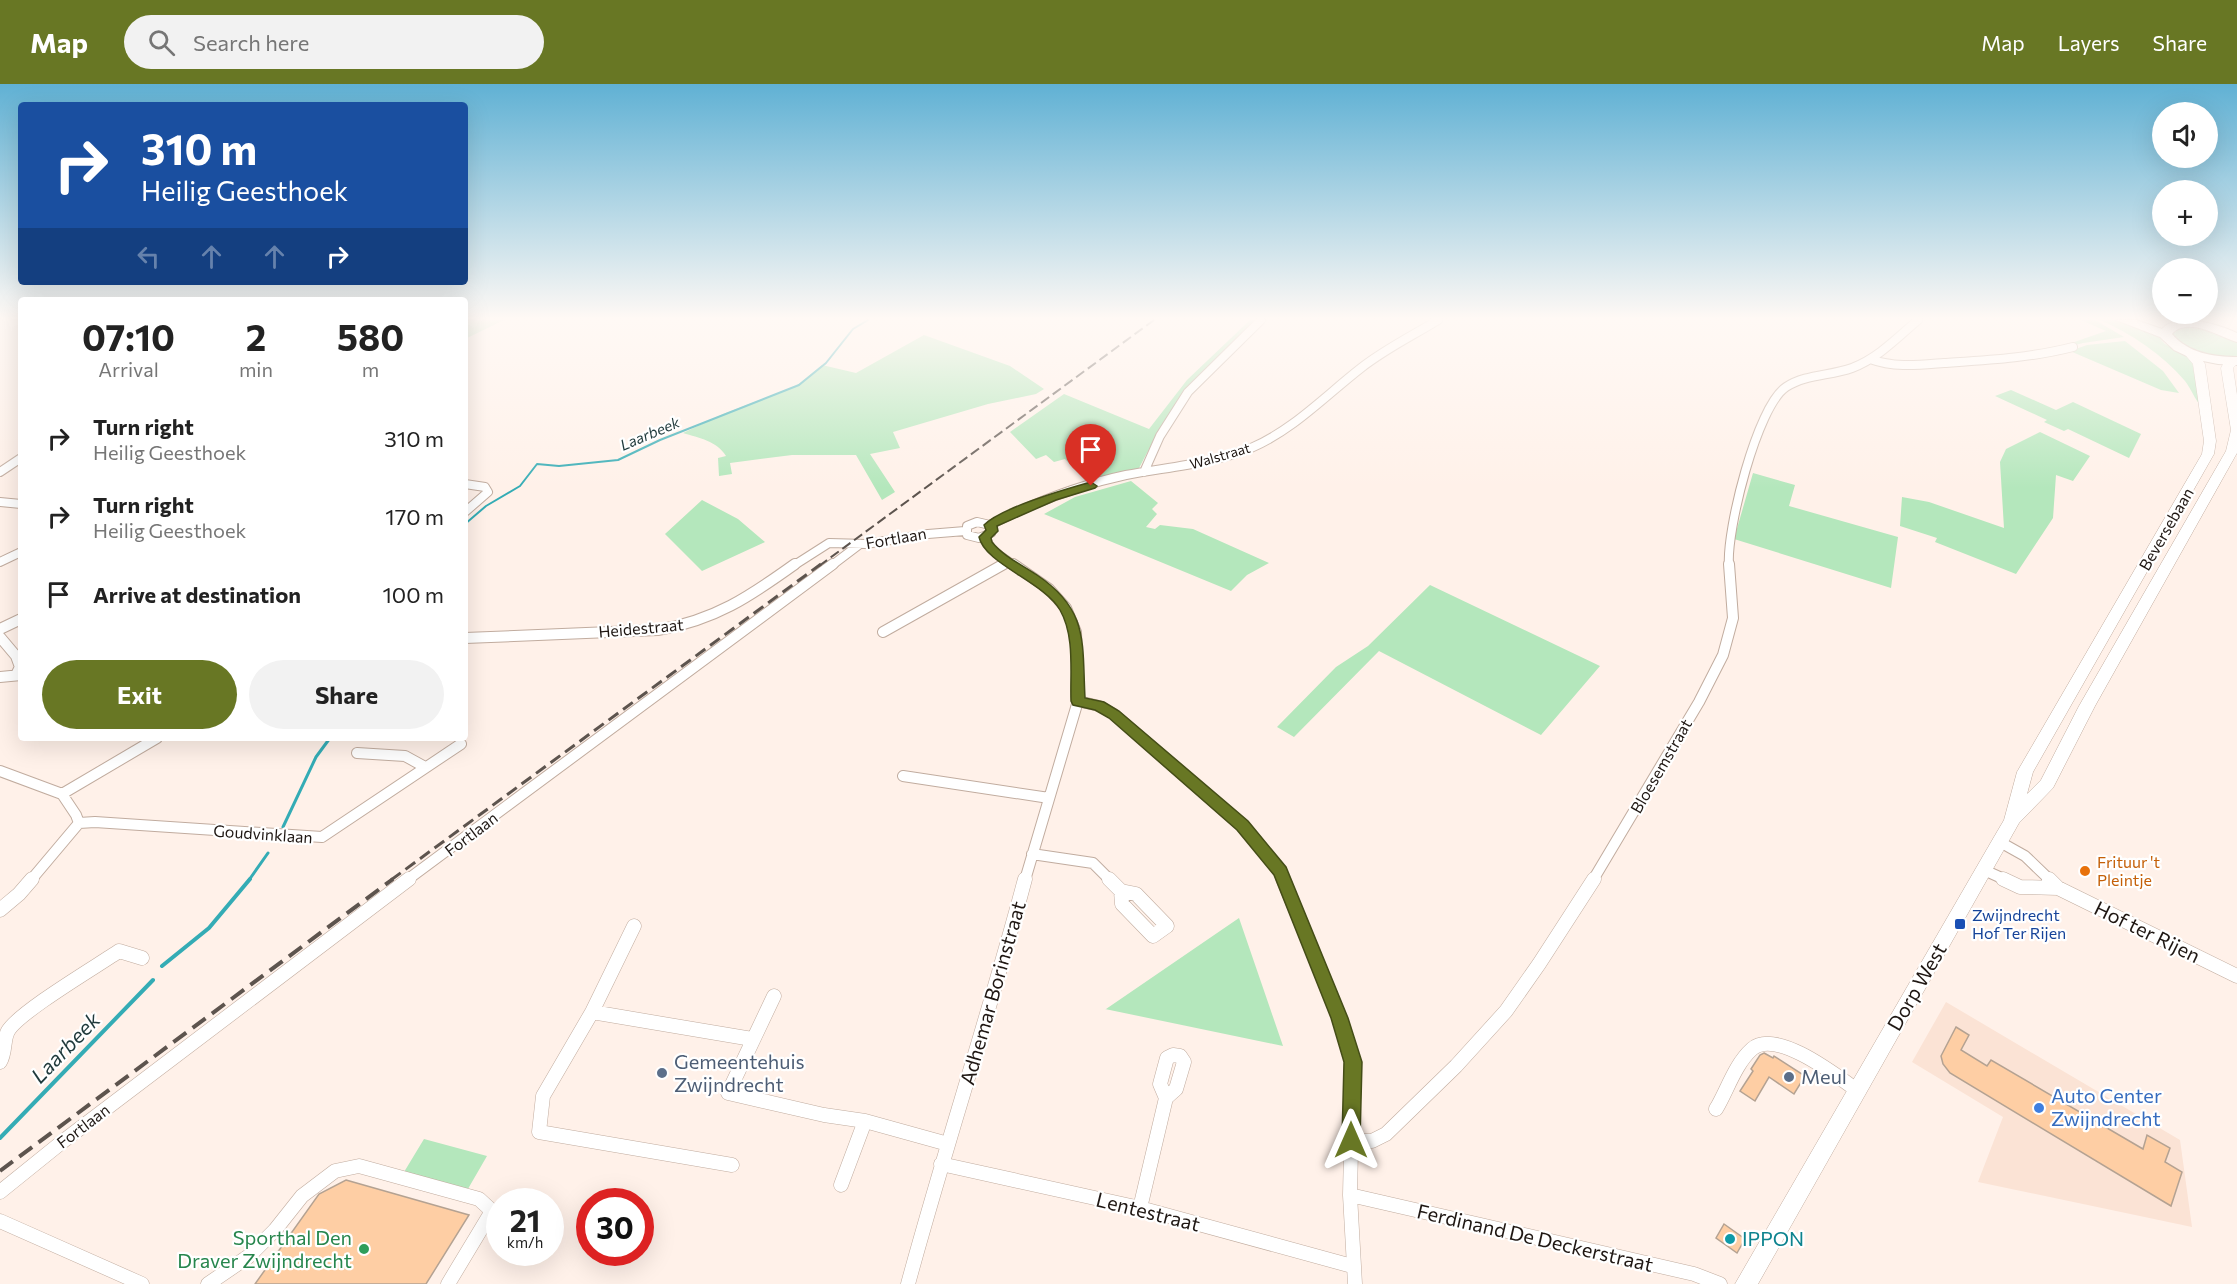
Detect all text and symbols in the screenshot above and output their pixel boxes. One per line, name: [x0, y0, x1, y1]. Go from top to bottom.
search box: [124, 15, 544, 69]
text: Map: [30, 25, 88, 59]
icon: search: [145, 26, 178, 59]
text: Search here: [193, 29, 309, 56]
text: Map: [1981, 30, 2025, 55]
text: Layers: [2058, 30, 2120, 55]
text: Share: [2153, 30, 2207, 55]
map controls: [2152, 102, 2218, 324]
button: sound: [2152, 102, 2218, 168]
text: 310 m: [141, 122, 257, 174]
icon: right: [42, 126, 120, 204]
text: Heilig Geesthoek: [141, 174, 348, 207]
button: +: [2152, 180, 2218, 246]
icon: left: [132, 240, 165, 273]
icon: ahead: [195, 240, 228, 273]
icon: ahead: [258, 240, 291, 273]
icon: right: [321, 240, 354, 273]
button: −: [2152, 258, 2218, 324]
text: 07:10: [82, 314, 175, 358]
text: 2: [246, 314, 266, 358]
text: 580: [337, 314, 404, 358]
text: Arrival: [98, 357, 159, 381]
text: min: [239, 357, 273, 381]
text: m: [362, 357, 379, 381]
water label: Laarbeek: [617, 412, 683, 454]
text: Turn right: [93, 413, 194, 440]
icon: right: [42, 422, 75, 455]
pin: [1065, 424, 1116, 486]
text: 310 m: [384, 425, 444, 452]
icon: arrive: [1074, 433, 1107, 466]
street label: Walstraat: [1188, 439, 1252, 472]
text: Heilig Geesthoek: [93, 440, 246, 464]
street label: Beversebaan: [2134, 484, 2197, 573]
text: Turn right: [93, 491, 194, 518]
icon: right: [42, 500, 75, 533]
text: 170 m: [385, 503, 444, 530]
text: Heilig Geesthoek: [93, 518, 246, 542]
street label: Fortlaan: [864, 523, 928, 552]
icon: arrive: [42, 578, 75, 611]
text: Arrive at destination: [93, 581, 301, 608]
text: 100 m: [382, 581, 444, 608]
street label: Heidestraat: [598, 614, 685, 641]
button: Exit: [42, 660, 237, 729]
button: Share: [249, 660, 444, 729]
street label: Bloesemstraat: [1626, 715, 1695, 816]
street label: Fortlaan: [440, 808, 501, 860]
street label: Goudvinklaan: [213, 821, 313, 846]
place label: Frituur 't Pleintje: [2097, 852, 2161, 889]
marker: Frituur 't Pleintje: [2078, 864, 2092, 878]
street label: Hof ter Rijen: [2091, 895, 2204, 967]
street label: Adhemar Borinstraat: [954, 898, 1030, 1087]
place label: Zwijndrecht Hof Ter Rijen: [1972, 905, 2066, 942]
marker: Zwijndrecht Hof Ter Rijen: [1953, 917, 1967, 931]
street label: Dorp West: [1881, 938, 1951, 1035]
water label: Laarbeek: [25, 1006, 105, 1087]
place label: Gemeentehuis Zwijndrecht: [674, 1049, 805, 1096]
place label: Meul: [1801, 1064, 1847, 1088]
marker: Gemeentehuis Zwijndrecht: [655, 1066, 669, 1080]
marker: Meul: [1782, 1070, 1796, 1084]
place label: Auto Center Zwijndrecht: [2051, 1083, 2162, 1130]
street label: Fortlaan: [52, 1100, 113, 1152]
marker: Auto Center Zwijndrecht: [2032, 1101, 2046, 1115]
position arrow: [1319, 1108, 1383, 1172]
street label: Lentestraat: [1094, 1187, 1203, 1236]
speed limit sign: 30: [576, 1188, 654, 1266]
street label: Ferdinand De Deckerstraat: [1415, 1198, 1656, 1276]
text: 21: [510, 1201, 540, 1238]
place label: Sporthal Den Draver Zwijndrecht: [177, 1225, 352, 1272]
place label: IPPON: [1742, 1226, 1804, 1250]
marker: IPPON: [1723, 1232, 1737, 1246]
text: km/h: [507, 1233, 543, 1251]
marker: Sporthal Den Draver Zwijndrecht: [357, 1242, 371, 1256]

